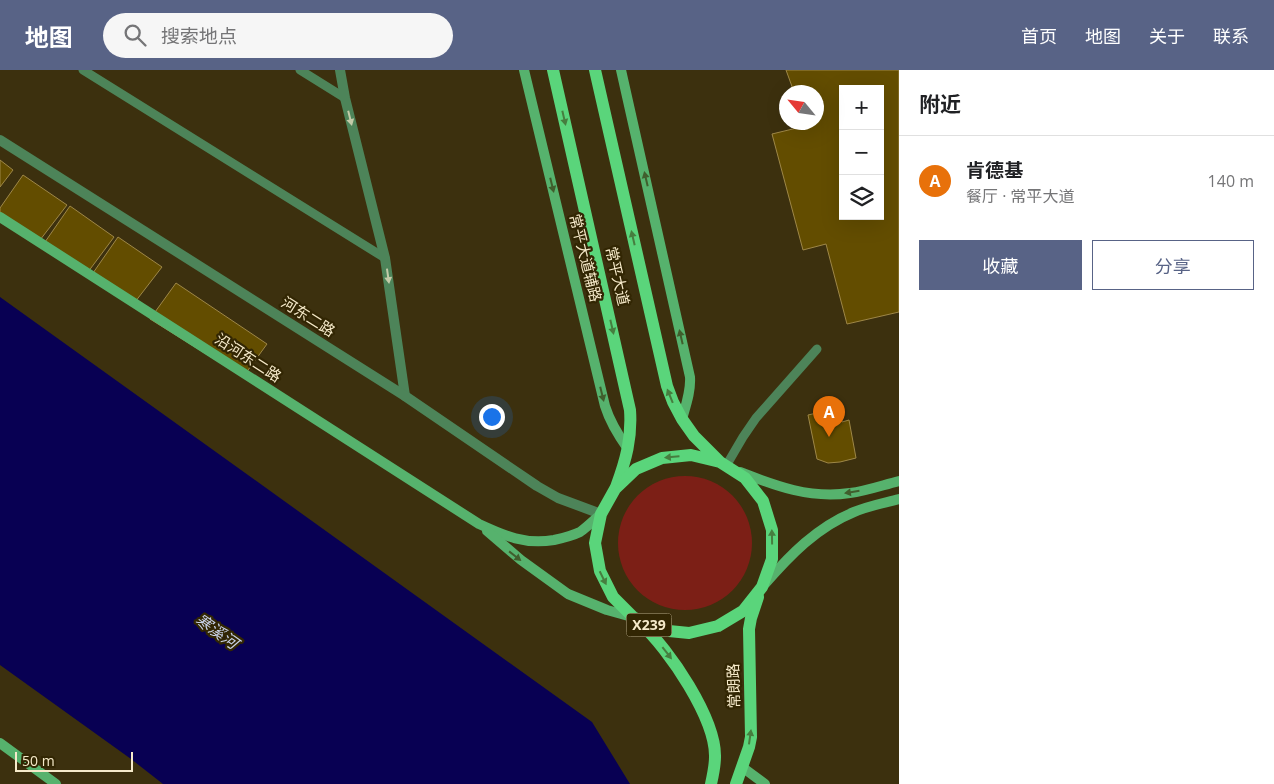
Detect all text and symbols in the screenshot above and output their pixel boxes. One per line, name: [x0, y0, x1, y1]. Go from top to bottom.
search box: [103, 13, 453, 58]
text: 地图: [25, 20, 73, 53]
icon: search: [121, 21, 149, 49]
text: 搜索地点: [161, 23, 237, 49]
text: 首页: [1021, 24, 1057, 48]
text: 地图: [1085, 24, 1121, 48]
text: 关于: [1149, 24, 1185, 48]
text: 联系: [1213, 24, 1249, 48]
north arrow: [779, 85, 824, 130]
map controls: [839, 85, 884, 220]
button: +: [839, 85, 884, 130]
text: 附近: [919, 90, 961, 118]
one-way arrow: [346, 110, 354, 125]
one-way arrow: [560, 110, 568, 125]
button: −: [839, 130, 884, 175]
text: 肯德基: [966, 157, 1023, 183]
text: A: [929, 170, 941, 192]
text: 140 m: [1208, 170, 1254, 192]
one-way arrow: [642, 171, 650, 186]
button: layers: [839, 175, 884, 220]
one-way arrow: [548, 178, 556, 193]
text: 餐厅 · 常平大道: [966, 185, 1075, 207]
street label: 常平大道辅路: [565, 212, 607, 304]
one-way arrow: [629, 230, 637, 245]
button: 收藏: [919, 240, 1082, 290]
button: 分享: [1092, 240, 1254, 290]
street label: 常平大道: [601, 244, 634, 307]
one-way arrow: [384, 268, 392, 284]
street label: 河东二路: [278, 292, 339, 341]
one-way arrow: [608, 320, 616, 335]
street label: 沿河东二路: [212, 328, 285, 386]
one-way arrow: [677, 329, 685, 345]
one-way arrow: [599, 387, 607, 402]
one-way arrow: [666, 389, 674, 403]
pin: A: [813, 396, 845, 437]
your location: [479, 404, 505, 430]
one-way arrow: [664, 453, 680, 461]
one-way arrow: [843, 489, 859, 497]
one-way arrow: [768, 529, 776, 545]
one-way arrow: [509, 551, 522, 562]
one-way arrow: [600, 571, 608, 585]
water label: 寒溪河: [191, 608, 245, 655]
road number: X239: [626, 614, 672, 636]
one-way arrow: [661, 646, 672, 659]
street label: 常朗路: [722, 663, 744, 709]
one-way arrow: [746, 729, 754, 745]
scale bar: [15, 749, 132, 772]
text: 50 m: [22, 751, 55, 770]

